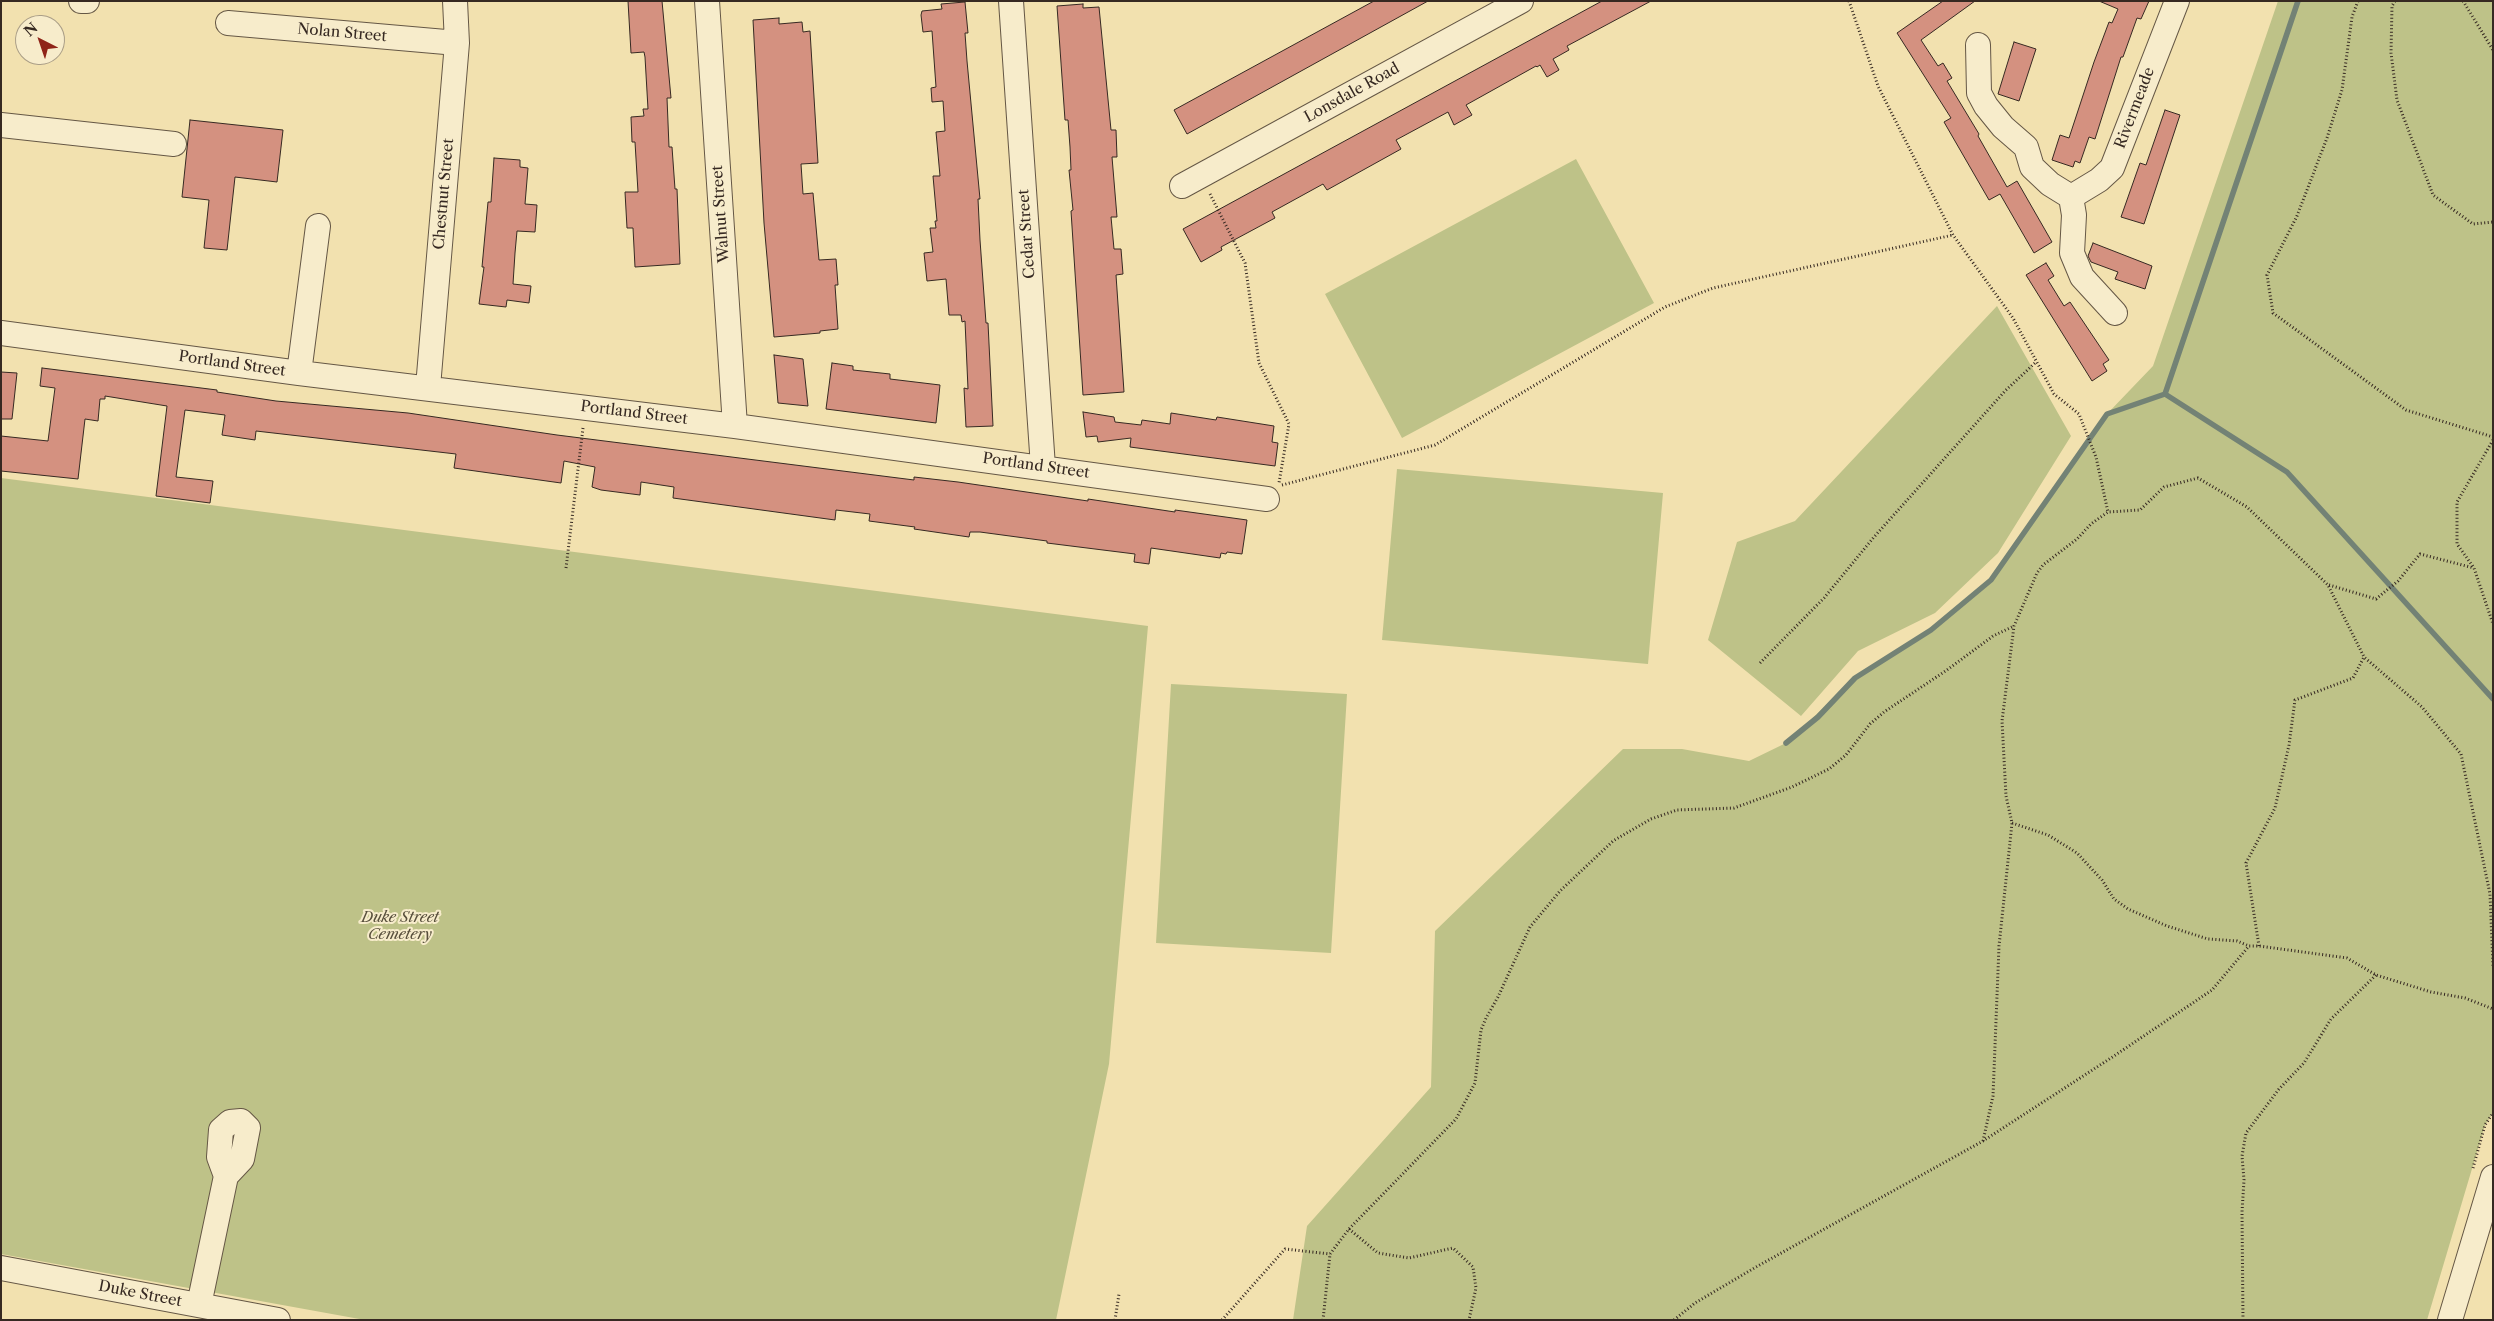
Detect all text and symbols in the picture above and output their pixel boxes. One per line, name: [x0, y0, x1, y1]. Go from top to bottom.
north arrow: [15, 15, 65, 65]
text: N: [20, 19, 41, 40]
street label: Nolan Street: [297, 20, 387, 46]
street label: Lonsdale Road: [1301, 59, 1403, 127]
street label: Rivermeade: [2111, 65, 2159, 151]
street label: Chestnut Street: [430, 138, 458, 250]
street label: Walnut Street: [709, 165, 733, 263]
street label: Cedar Street: [1015, 189, 1039, 279]
street label: Portland Street: [177, 348, 287, 380]
street label: Portland Street: [579, 398, 689, 428]
street label: Portland Street: [981, 450, 1091, 482]
park label: Duke Street Cemetery: [361, 909, 439, 944]
street label: Duke Street: [97, 1277, 183, 1311]

